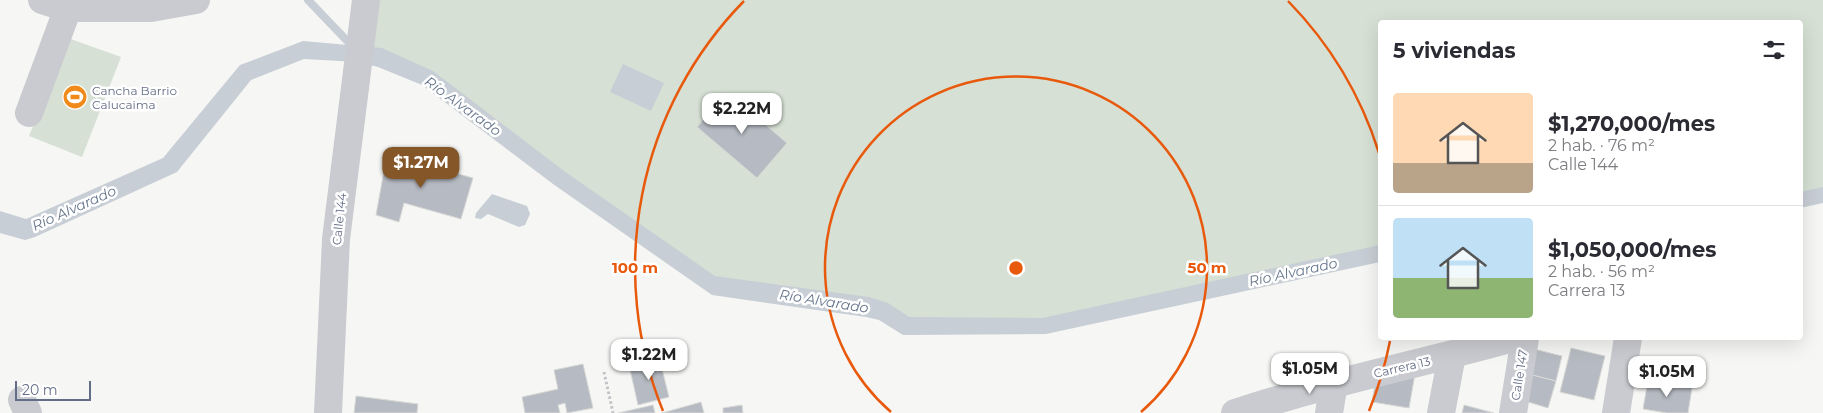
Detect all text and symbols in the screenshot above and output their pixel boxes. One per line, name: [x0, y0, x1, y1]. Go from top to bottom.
icon: filters: [1760, 36, 1788, 64]
text: 5 viviendas: [1393, 38, 1516, 63]
water label: Río Alvarado: [421, 72, 505, 140]
place label: Cancha Barrio Calucaima: [92, 83, 177, 112]
sports icon: Cancha Barrio Calucaima: [62, 84, 88, 110]
pin: $2.22M: [701, 92, 783, 135]
text: $2.22M: [713, 99, 771, 118]
text: $1,270,000/mes: [1548, 111, 1715, 136]
icon: home: [1433, 113, 1493, 173]
text: 2 hab. · 76 m²: [1548, 136, 1655, 155]
pin: $1.27M: [380, 146, 462, 189]
text: $1.27M: [393, 153, 449, 172]
text: Calle 144: [1548, 155, 1618, 174]
water label: Río Alvarado: [29, 181, 119, 235]
street label: Calle 144: [329, 192, 349, 246]
text: $1,050,000/mes: [1548, 237, 1716, 262]
icon: home: [1433, 238, 1493, 298]
water label: Río Alvarado: [1247, 254, 1339, 290]
text: 100 m: [612, 258, 658, 277]
text: 50 m: [1187, 258, 1227, 277]
centre of rings: [1007, 259, 1025, 277]
text: 2 hab. · 56 m²: [1548, 262, 1655, 281]
text: Carrera 13: [1548, 281, 1625, 300]
water label: Río Alvarado: [778, 285, 870, 317]
pin: $1.22M: [608, 338, 690, 381]
text: $1.22M: [622, 345, 676, 364]
street label: Calle 147: [1508, 349, 1530, 401]
pin: $1.05M: [1269, 352, 1351, 395]
street label: Carrera 13: [1372, 353, 1432, 381]
pin: $1.05M: [1626, 356, 1708, 398]
text: $1.05M: [1282, 359, 1338, 378]
text: $1.05M: [1639, 362, 1695, 381]
scale bar: [15, 378, 91, 401]
text: 20 m: [22, 381, 58, 399]

